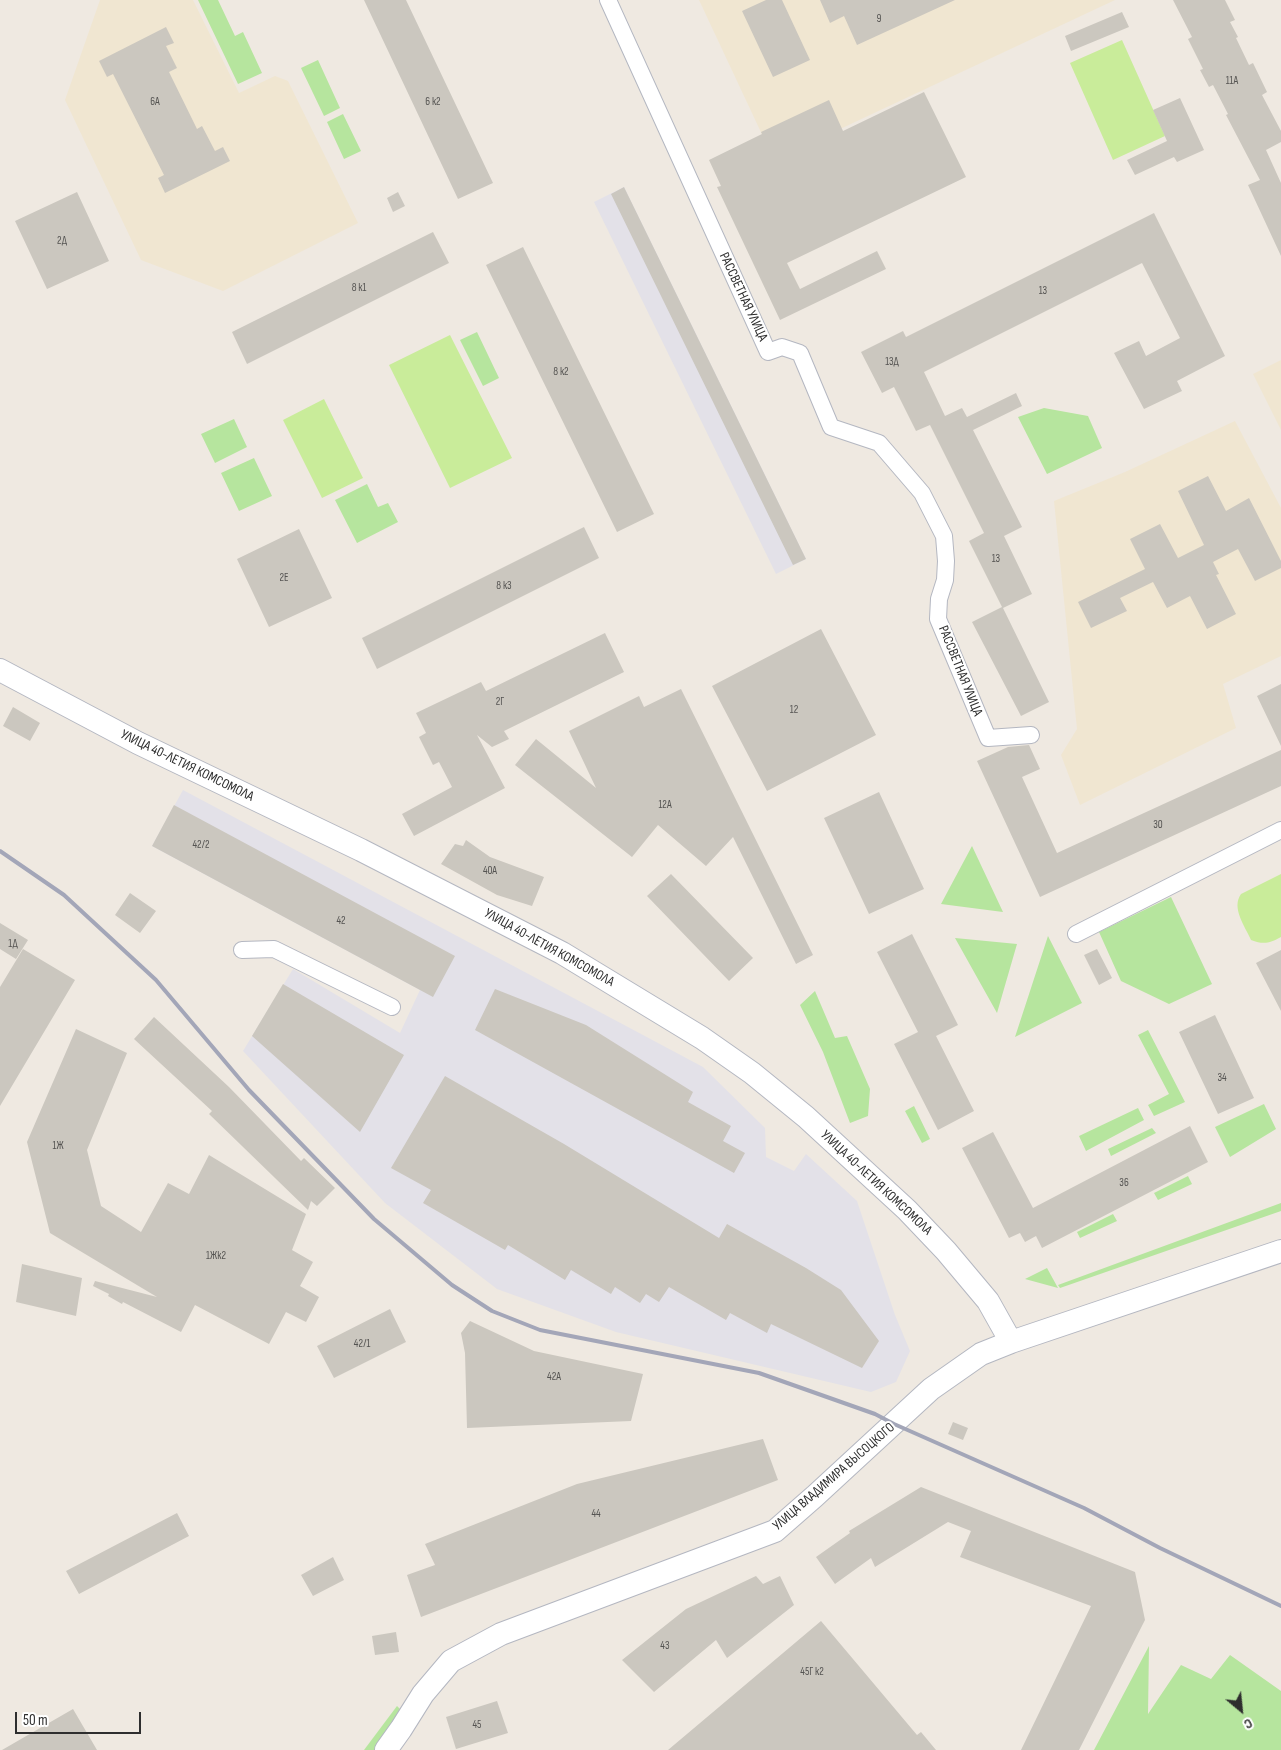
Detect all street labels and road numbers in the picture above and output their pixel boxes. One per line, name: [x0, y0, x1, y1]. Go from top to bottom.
street label: РАССВЕТНАЯ УЛИЦА: [715, 250, 771, 344]
street label: РАССВЕТНАЯ УЛИЦА: [934, 623, 986, 719]
street label: УЛИЦА 40-ЛЕТИЯ КОМСОМОЛА: [118, 726, 256, 806]
street label: УЛИЦА 40-ЛЕТИЯ КОМСОМОЛА: [481, 905, 617, 991]
street label: УЛИЦА 40-ЛЕТИЯ КОМСОМОЛА: [817, 1127, 935, 1239]
street label: УЛИЦА ВЛАДИМИРА ВЫСОЦКОГО: [770, 1420, 898, 1534]

